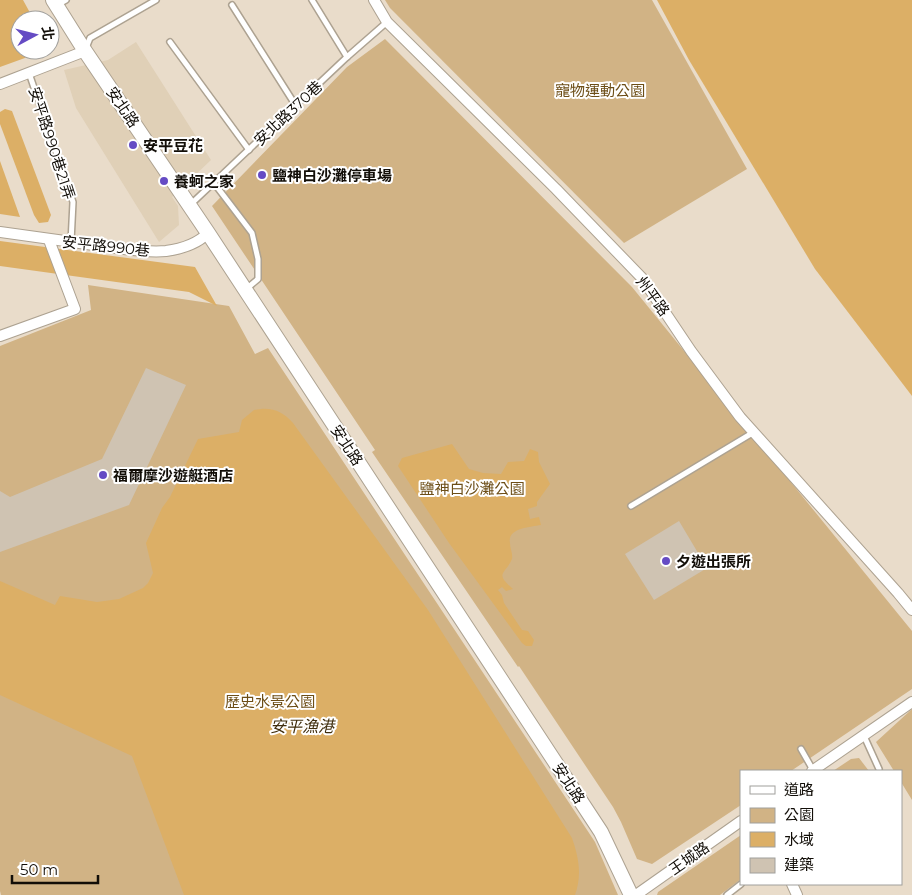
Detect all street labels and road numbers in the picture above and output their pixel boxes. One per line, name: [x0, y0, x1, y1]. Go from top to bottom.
street label: 安北路370巷: [250, 76, 326, 150]
street label: 安北路: [103, 83, 143, 131]
street label: 安平路990巷21弄: [25, 84, 79, 202]
street label: 安平路990巷: [61, 232, 151, 260]
street label: 州平路: [632, 272, 674, 320]
street label: 安北路: [327, 421, 367, 469]
street label: 安北路: [549, 759, 589, 807]
street label: 王城路: [665, 837, 713, 879]

